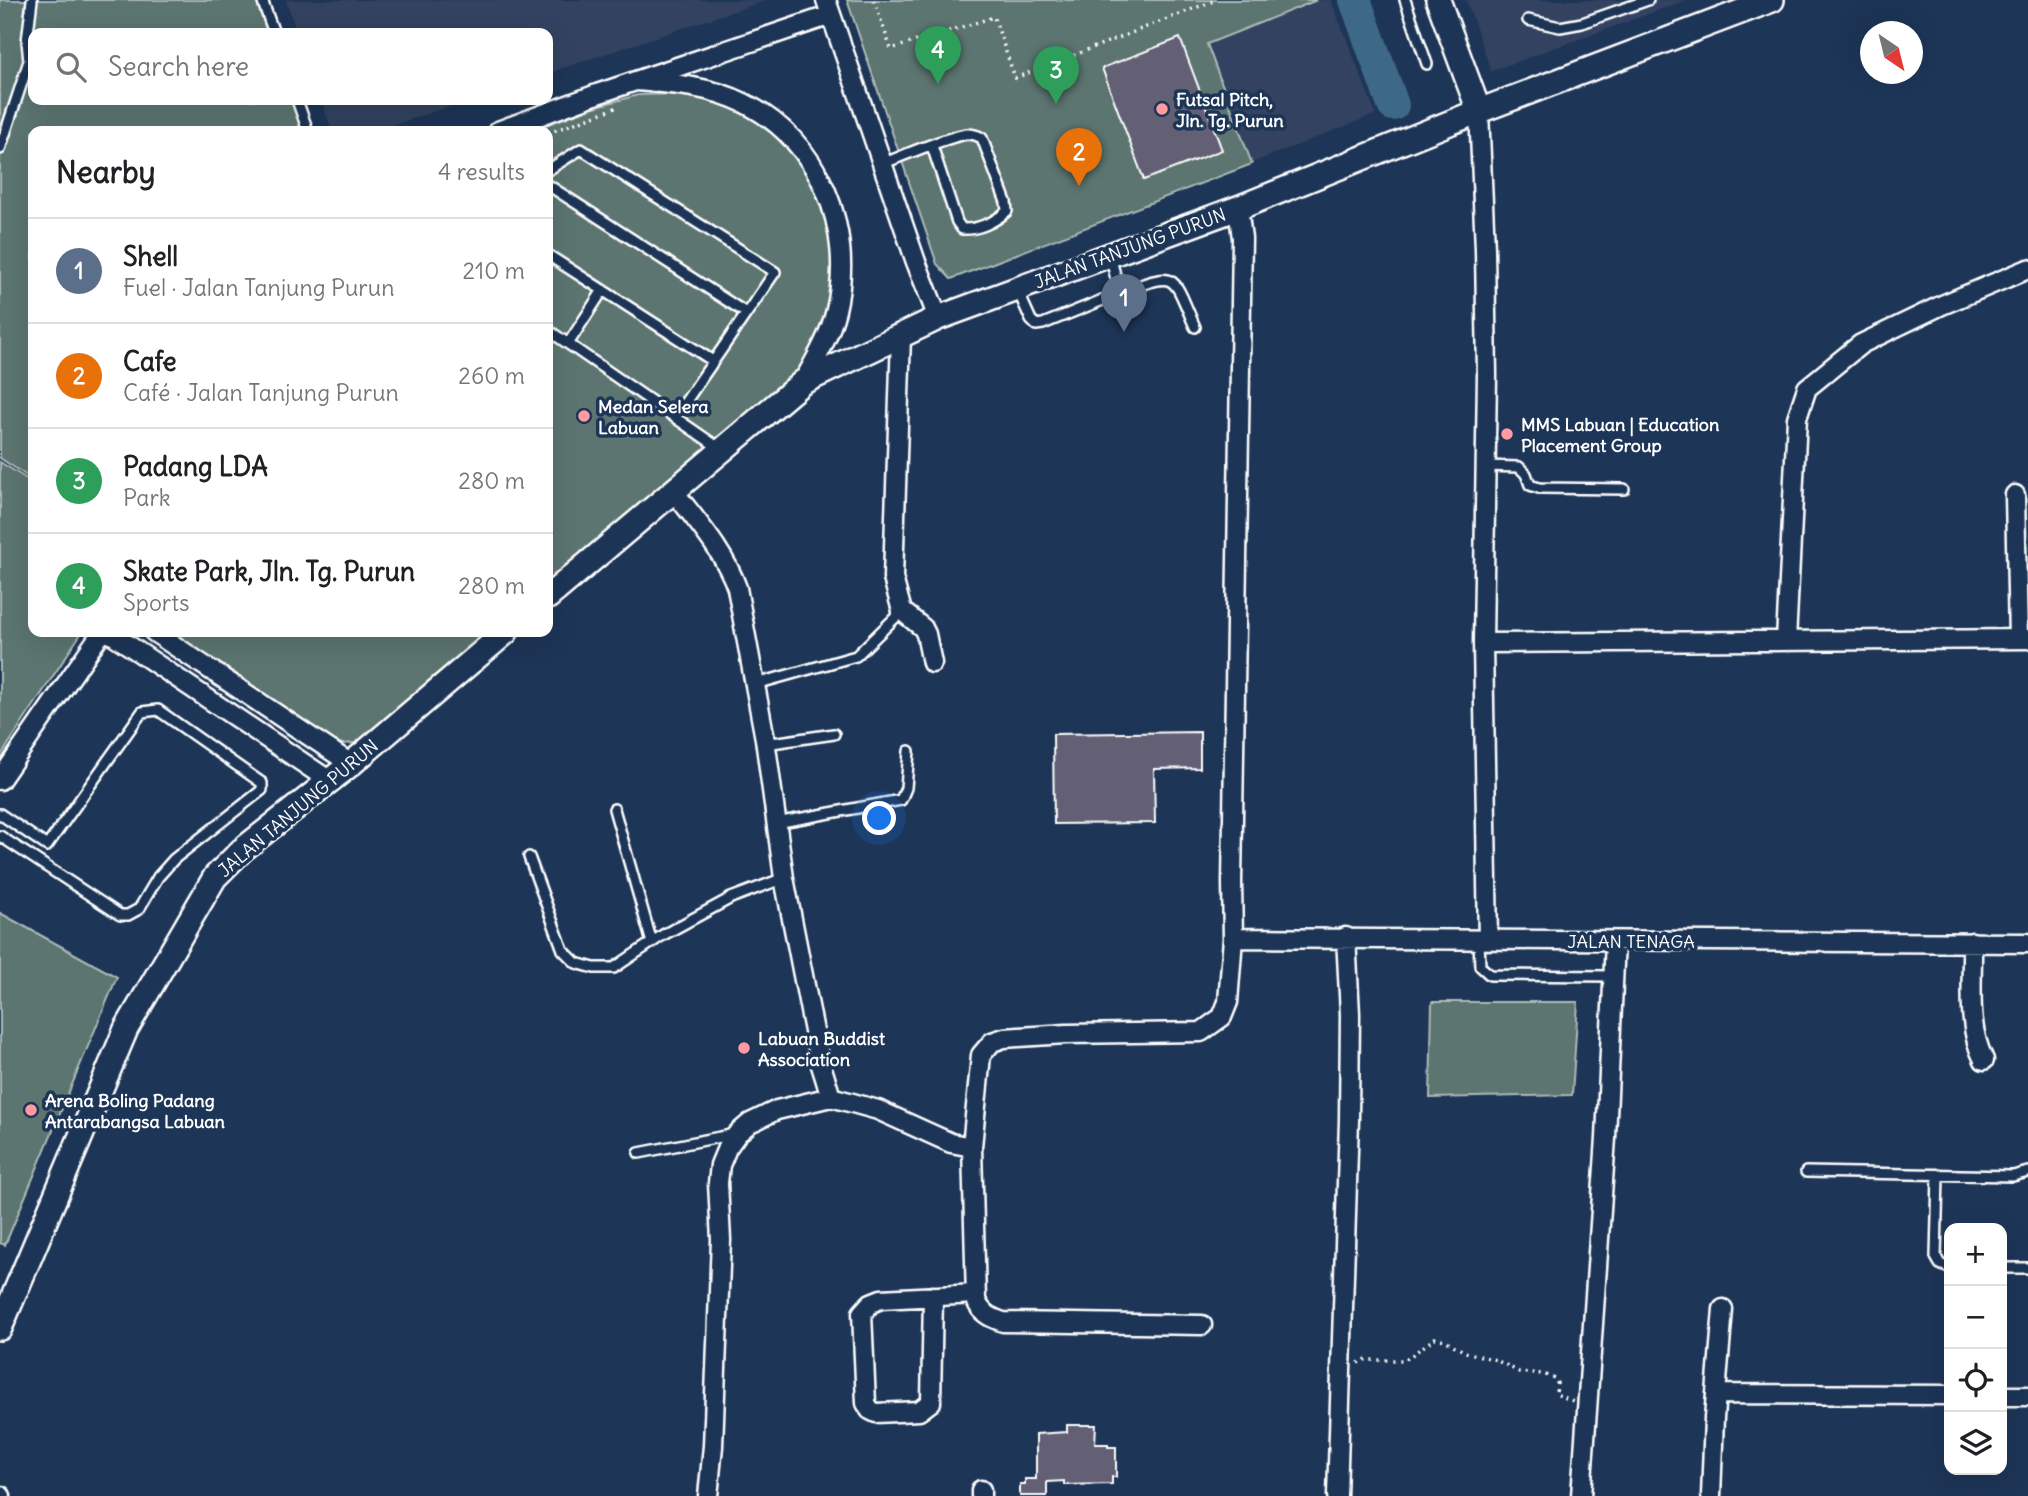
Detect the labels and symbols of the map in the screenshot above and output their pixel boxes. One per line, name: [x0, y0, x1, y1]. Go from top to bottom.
north arrow: [1860, 21, 1923, 84]
pin: 4: [915, 26, 961, 84]
pin: 3: [1033, 46, 1079, 104]
place label: Futsal Pitch, Jln. Tg. Purun: [1176, 88, 1284, 132]
marker: Futsal Pitch, Jln. Tg. Purun: [1154, 101, 1170, 117]
pin: 2: [1056, 128, 1102, 186]
street label: JALAN TANJUNG PURUN: [1031, 203, 1229, 293]
pin: 1: [1101, 274, 1147, 332]
place label: Medan Selera Labuan: [598, 395, 709, 439]
marker: Medan Selera Labuan: [576, 408, 592, 424]
place label: MMS Labuan | Education Placement Group: [1521, 413, 1720, 457]
marker: MMS Labuan | Education Placement Group: [1499, 426, 1515, 442]
street label: JALAN TANJUNG PURUN: [213, 734, 383, 882]
your location: [862, 801, 896, 835]
street label: JALAN TENAGA: [1567, 930, 1695, 953]
place label: Labuan Buddist Association: [758, 1027, 886, 1071]
marker: Labuan Buddist Association: [736, 1040, 752, 1056]
place label: Arena Boling Padang Antarabangsa Labuan: [45, 1089, 226, 1133]
marker: Arena Boling Padang Antarabangsa Labuan: [23, 1102, 39, 1118]

